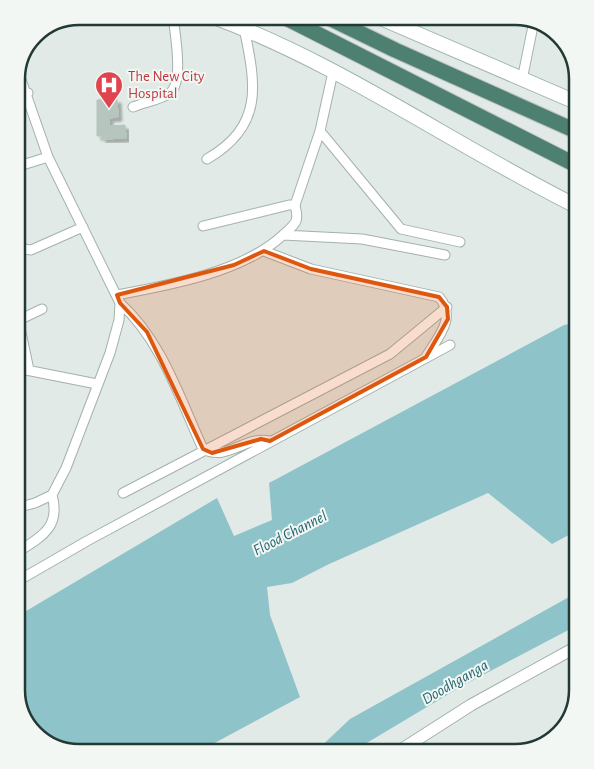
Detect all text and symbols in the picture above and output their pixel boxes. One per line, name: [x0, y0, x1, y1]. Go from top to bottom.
place label: The New City Hospital: [128, 69, 205, 101]
hospital icon: The New City Hospital: [94, 70, 124, 109]
water label: Flood Channel: [250, 508, 330, 558]
water label: Doodhganga: [419, 657, 491, 707]

